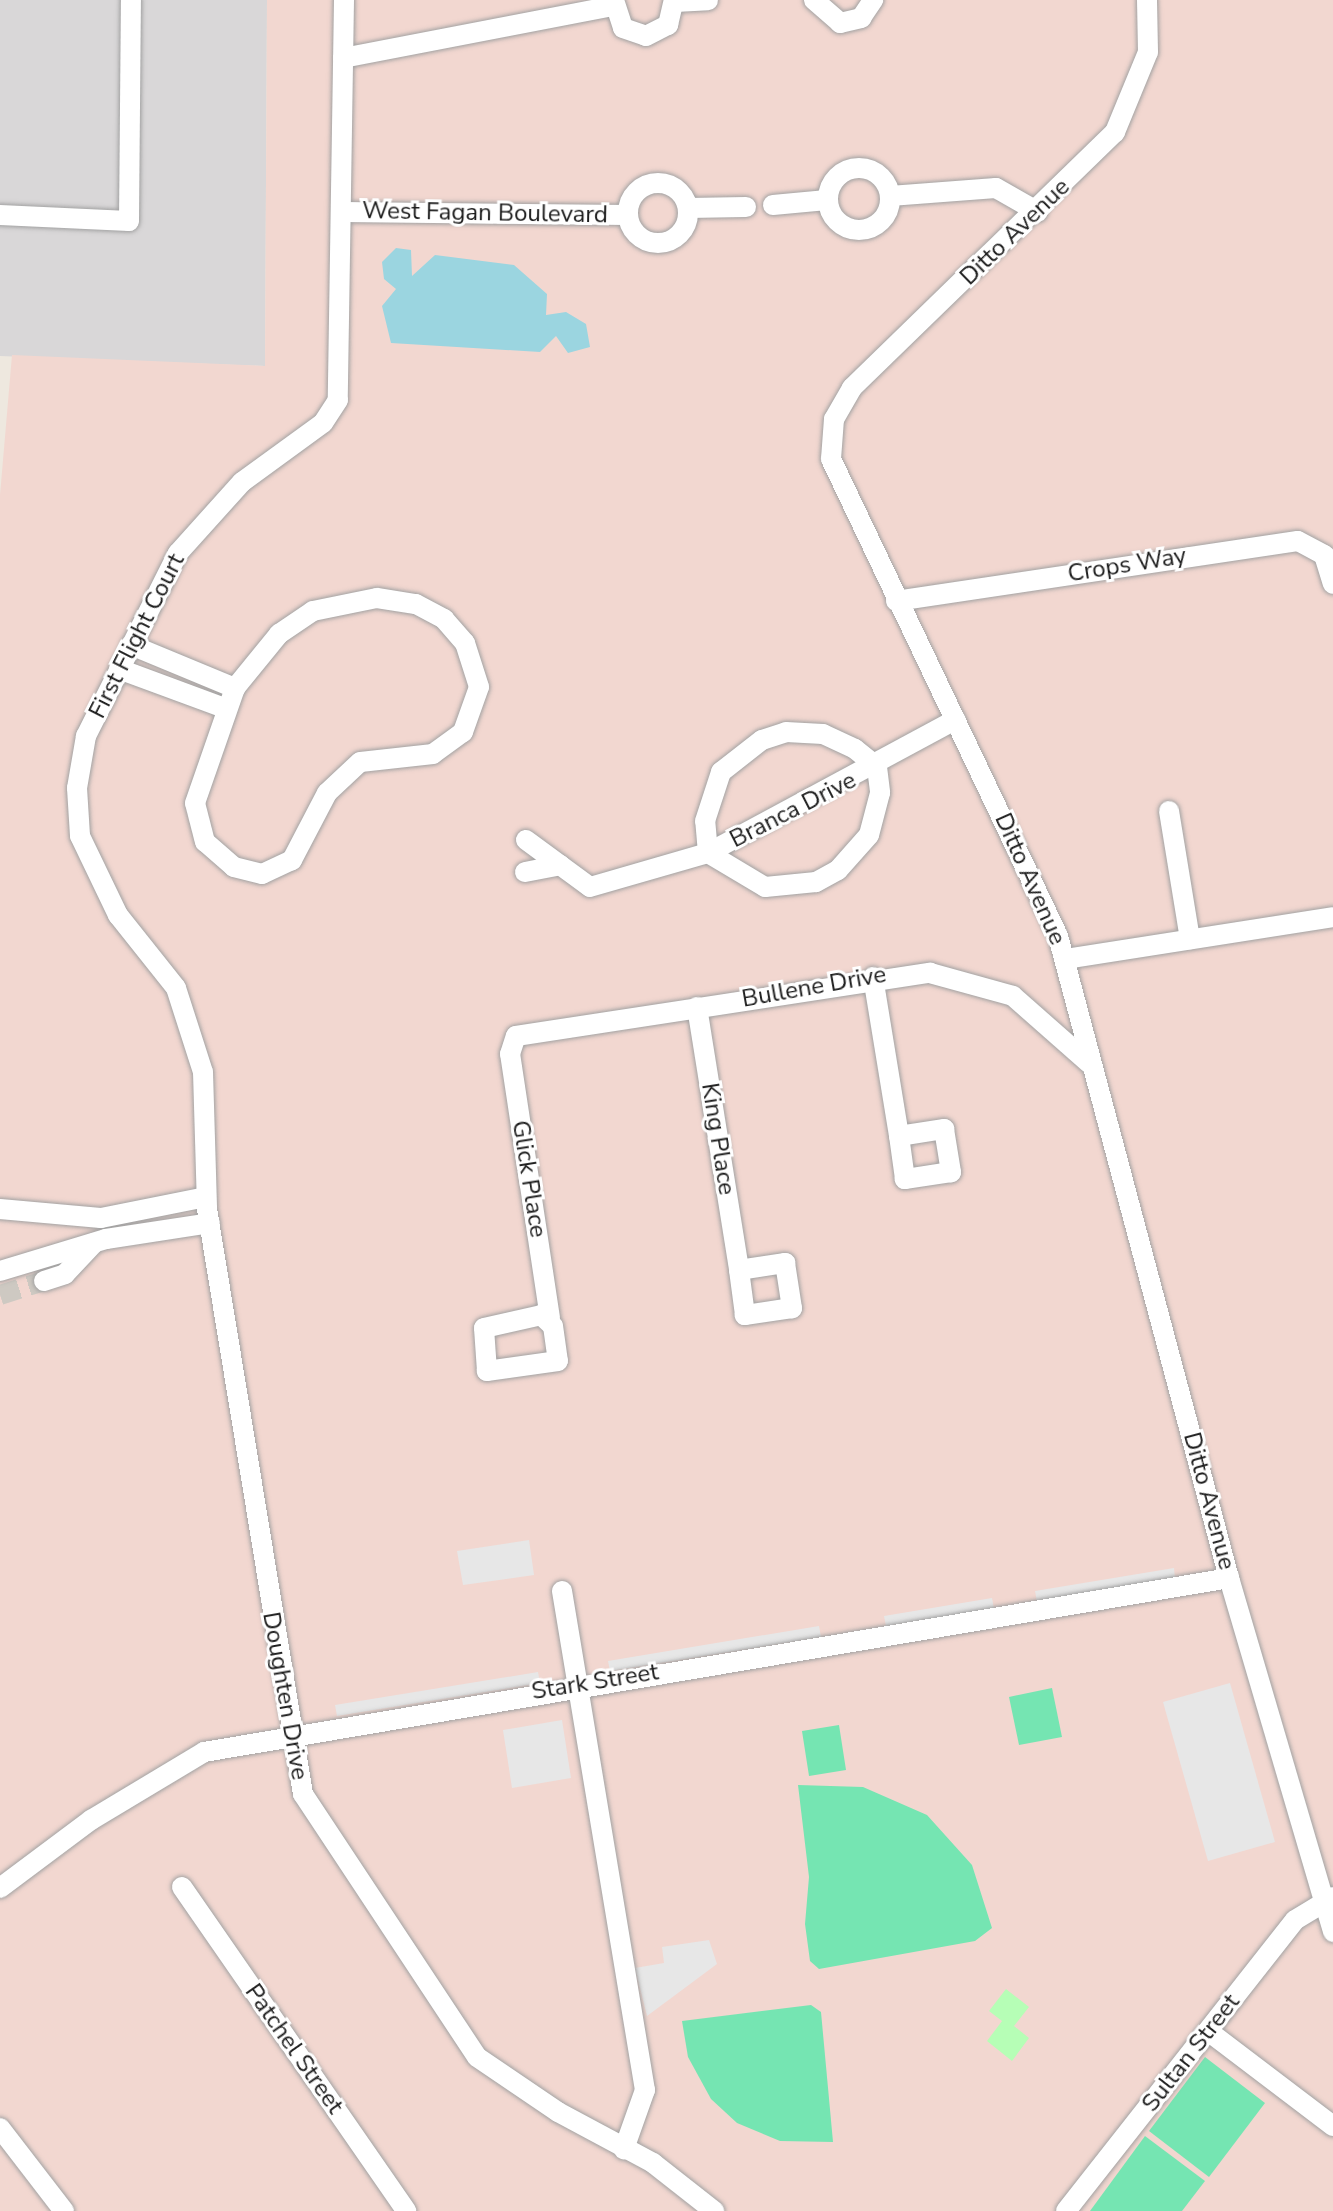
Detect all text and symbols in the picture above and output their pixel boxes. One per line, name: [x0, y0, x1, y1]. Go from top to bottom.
street label: Ditto Avenue: [954, 173, 1076, 291]
street label: West Fagan Boulevard: [362, 196, 608, 230]
street label: Crops Way: [1066, 541, 1188, 589]
street label: First Flight Court: [83, 549, 191, 723]
street label: Branca Drive: [725, 766, 861, 854]
street label: Ditto Avenue: [988, 809, 1072, 949]
street label: Bullene Drive: [740, 960, 888, 1014]
street label: King Place: [695, 1081, 741, 1197]
street label: Glick Place: [506, 1118, 552, 1240]
street label: Ditto Avenue: [1177, 1429, 1241, 1573]
street label: Doughten Drive: [256, 1610, 314, 1782]
street label: Stark Street: [529, 1658, 661, 1706]
street label: Patchel Street: [239, 1979, 349, 2119]
street label: Sultan Street: [1136, 1988, 1246, 2118]

